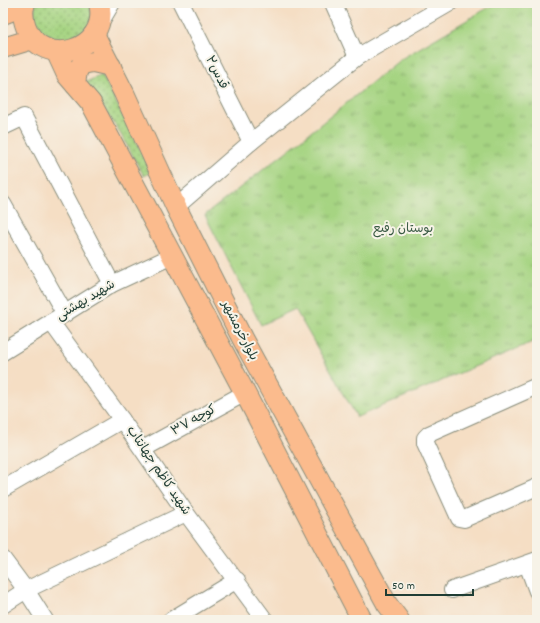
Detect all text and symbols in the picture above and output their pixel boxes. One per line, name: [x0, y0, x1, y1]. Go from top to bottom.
street label: قدس۲: [199, 53, 233, 93]
park label: بوستان رفیع: [373, 220, 433, 239]
street label: شهید بهشتی: [53, 276, 119, 326]
street label: بلوارخرمشهر: [215, 297, 262, 364]
street label: کوچه ۳۷: [168, 401, 221, 441]
street label: شهید کاظم جهانتاب: [121, 423, 195, 519]
scale bar: [386, 571, 473, 597]
text: 50 m: [392, 578, 415, 595]

